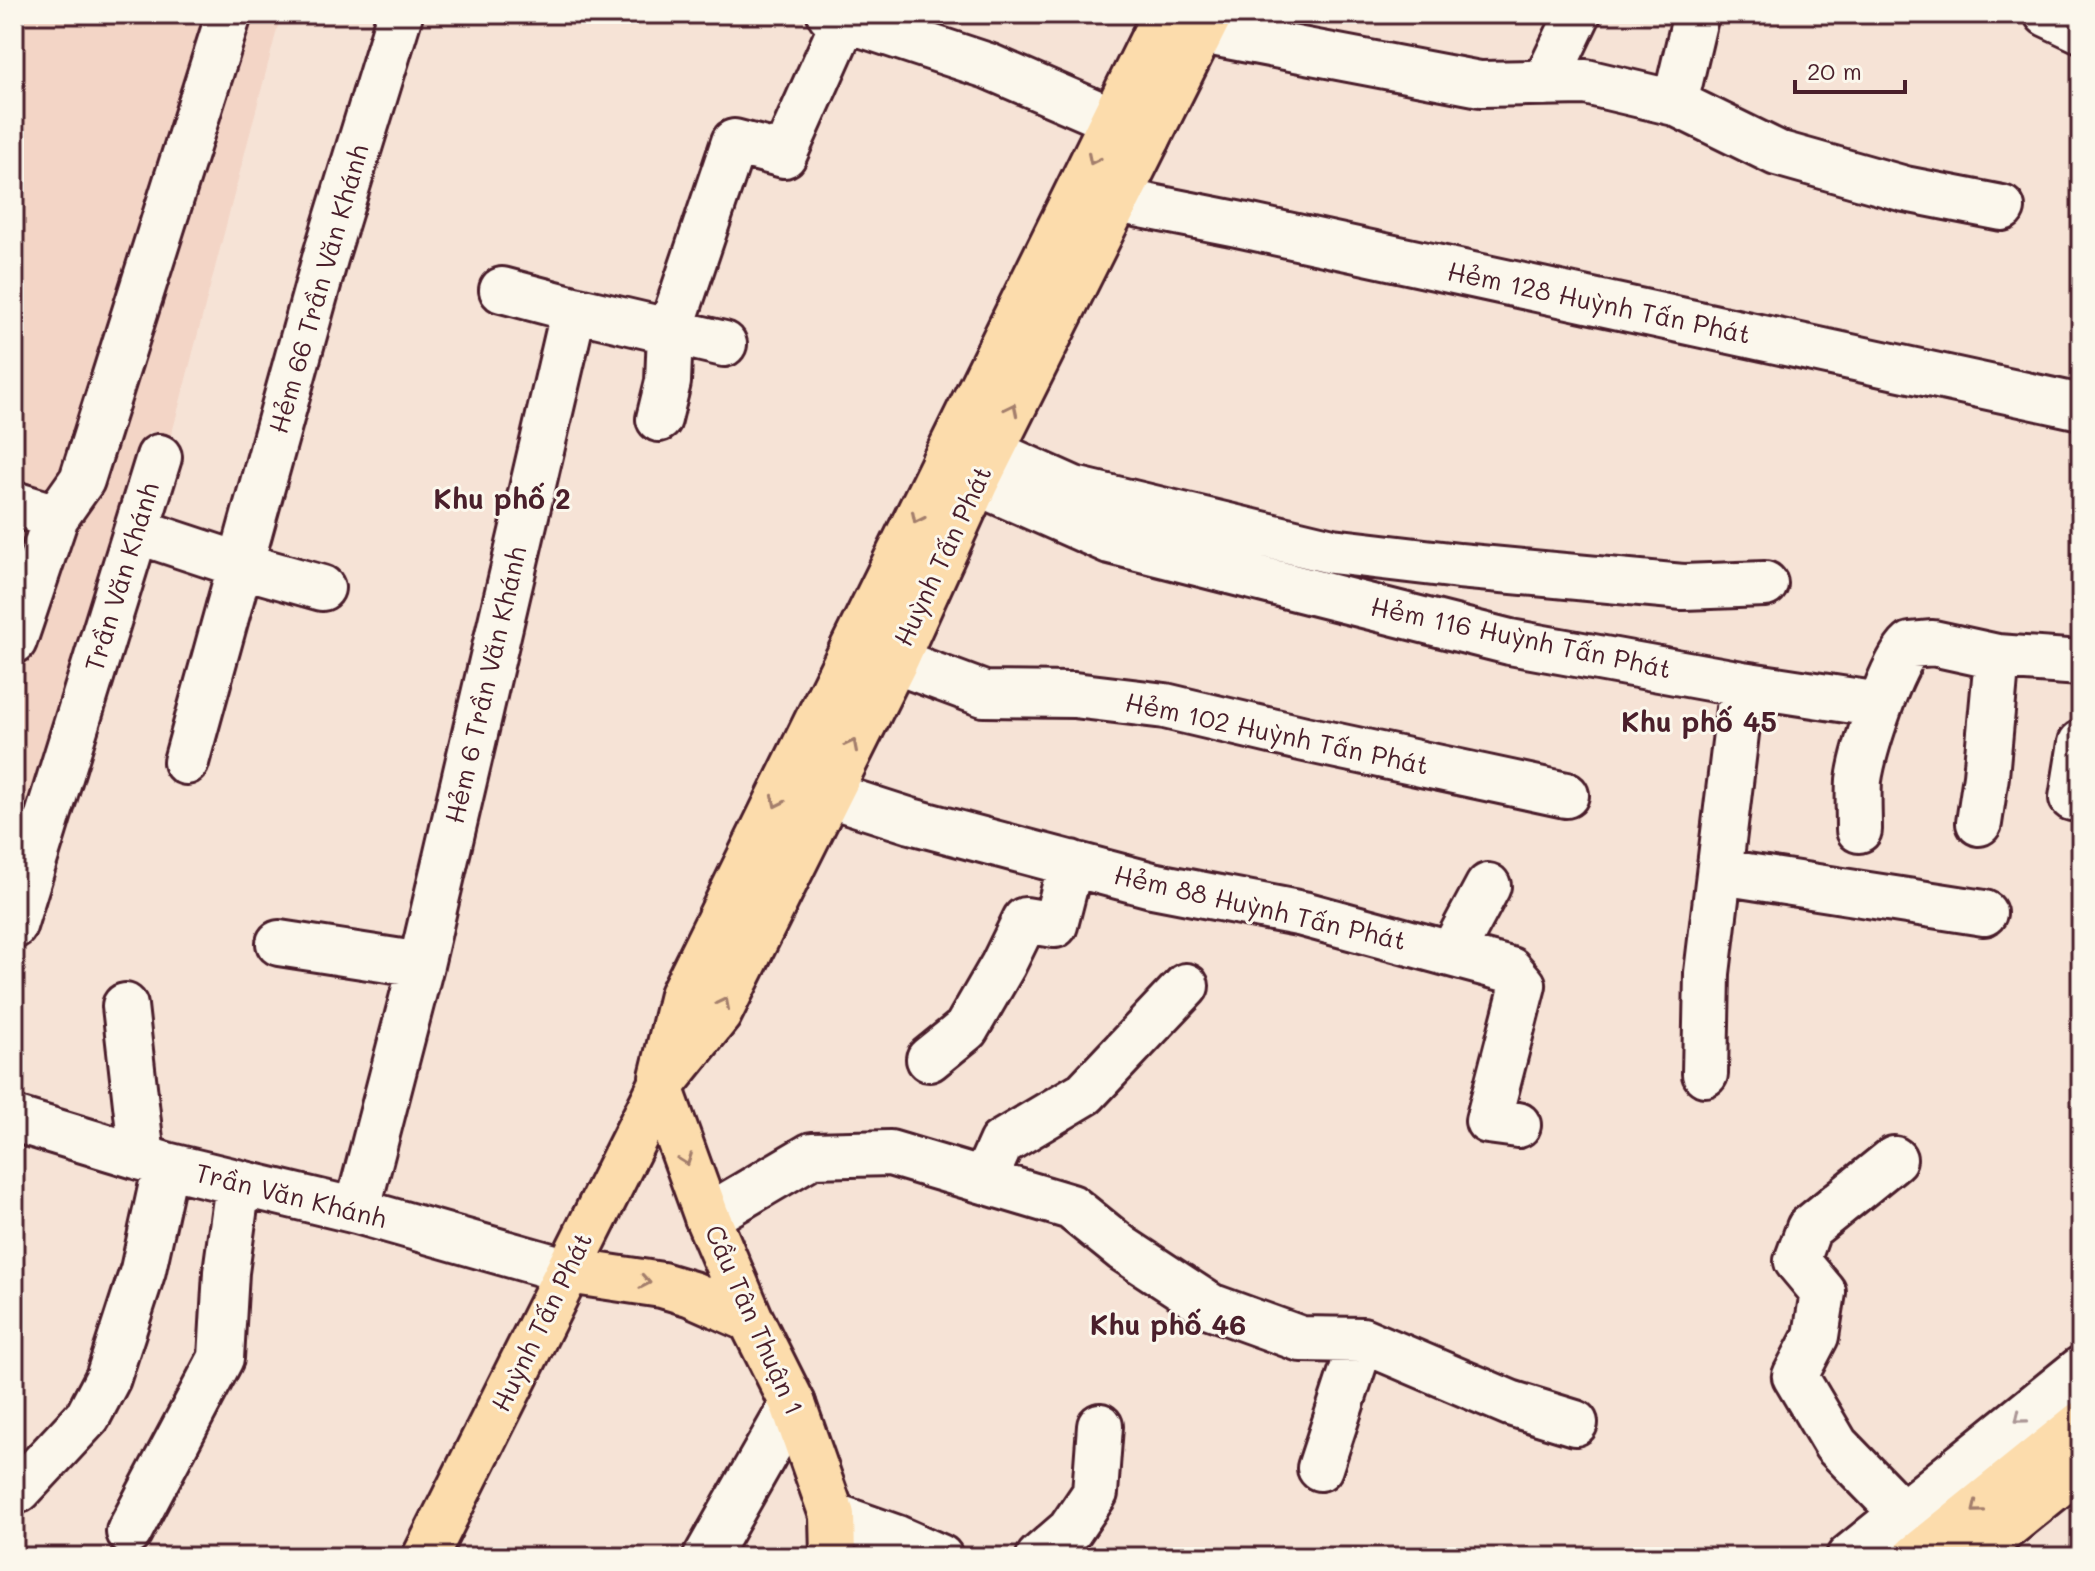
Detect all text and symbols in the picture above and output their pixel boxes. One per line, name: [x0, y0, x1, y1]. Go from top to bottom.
scale bar: [1795, 44, 1905, 94]
text: 20 m: [1807, 55, 1862, 86]
street label: Hẻm 66 Trần Văn Khánh: [260, 140, 376, 437]
one-way arrow: [1087, 151, 1103, 166]
street label: Hẻm 128 Huỳnh Tấn Phát: [1444, 253, 1754, 351]
one-way arrow: [1002, 403, 1018, 418]
street label: Huỳnh Tấn Phát: [885, 460, 999, 651]
street label: Trần Văn Khánh: [76, 478, 166, 675]
district label: Khu phố 2: [433, 480, 571, 516]
one-way arrow: [911, 510, 927, 525]
street label: Hẻm 6 Trần Văn Khánh: [437, 543, 533, 827]
street label: Hẻm 116 Huỳnh Tấn Phát: [1368, 589, 1675, 685]
street label: Hẻm 102 Huỳnh Tấn Phát: [1122, 684, 1432, 782]
district label: Khu phố 45: [1621, 703, 1777, 739]
one-way arrow: [843, 739, 858, 753]
one-way arrow: [771, 793, 787, 808]
street label: Hẻm 88 Huỳnh Tấn Phát: [1111, 857, 1410, 957]
one-way arrow: [714, 996, 730, 1011]
one-way arrow: [676, 1152, 693, 1166]
street label: Trần Văn Khánh: [192, 1155, 390, 1235]
street label: Cầu Tân Thuận 1: [698, 1219, 812, 1420]
street label: Huỳnh Tấn Phát: [483, 1226, 599, 1417]
one-way arrow: [638, 1273, 652, 1290]
district label: Khu phố 46: [1090, 1306, 1246, 1342]
one-way arrow: [2014, 1409, 2029, 1423]
one-way arrow: [1972, 1498, 1986, 1513]

